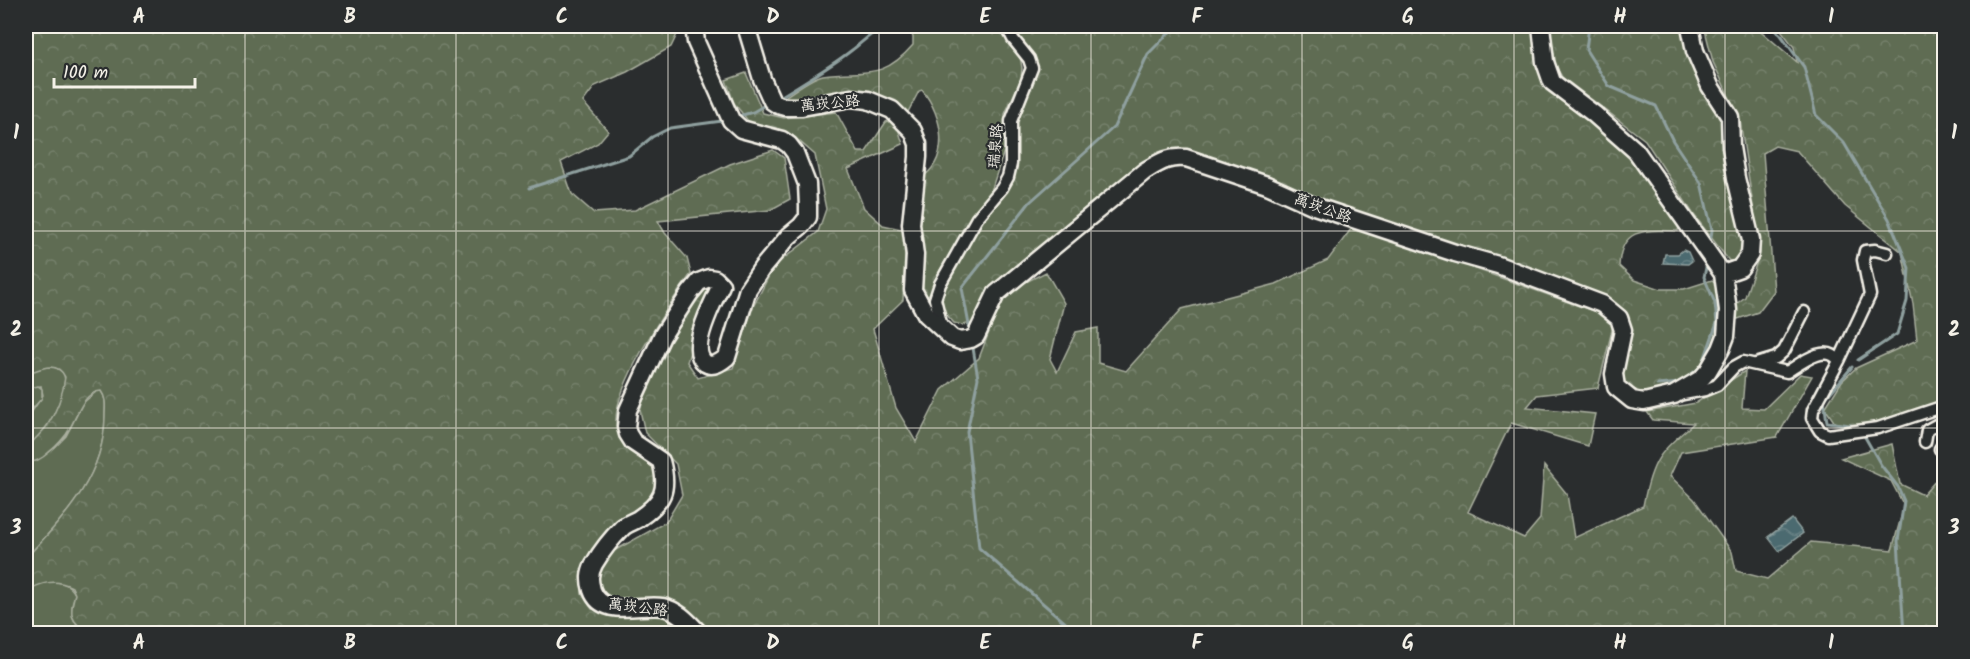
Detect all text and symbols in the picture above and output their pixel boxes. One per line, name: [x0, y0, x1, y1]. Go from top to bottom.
text: A: [133, 2, 145, 34]
text: B: [344, 2, 356, 34]
text: C: [556, 2, 568, 34]
text: D: [766, 2, 780, 34]
text: E: [979, 2, 991, 34]
text: F: [1192, 2, 1204, 34]
text: G: [1402, 2, 1414, 34]
text: H: [1613, 2, 1627, 34]
text: I: [1828, 2, 1834, 34]
scale bar: [54, 51, 195, 89]
text: 100 m: [63, 59, 108, 88]
street label: 萬崁公路: [799, 89, 861, 119]
text: 1: [13, 118, 19, 150]
text: 1: [1951, 118, 1957, 150]
street label: 瑞泉路: [982, 123, 1010, 170]
street label: 萬崁公路: [1290, 187, 1355, 230]
text: 2: [10, 315, 22, 347]
text: 2: [1948, 315, 1960, 347]
text: 3: [10, 513, 22, 545]
text: 3: [1948, 513, 1960, 545]
street label: 萬崁公路: [607, 592, 669, 624]
text: A: [133, 628, 145, 659]
text: B: [344, 628, 356, 659]
text: C: [556, 628, 568, 659]
text: D: [766, 628, 780, 659]
text: E: [979, 628, 991, 659]
text: F: [1192, 628, 1204, 659]
text: G: [1402, 628, 1414, 659]
text: H: [1613, 628, 1627, 659]
text: I: [1828, 628, 1834, 659]

